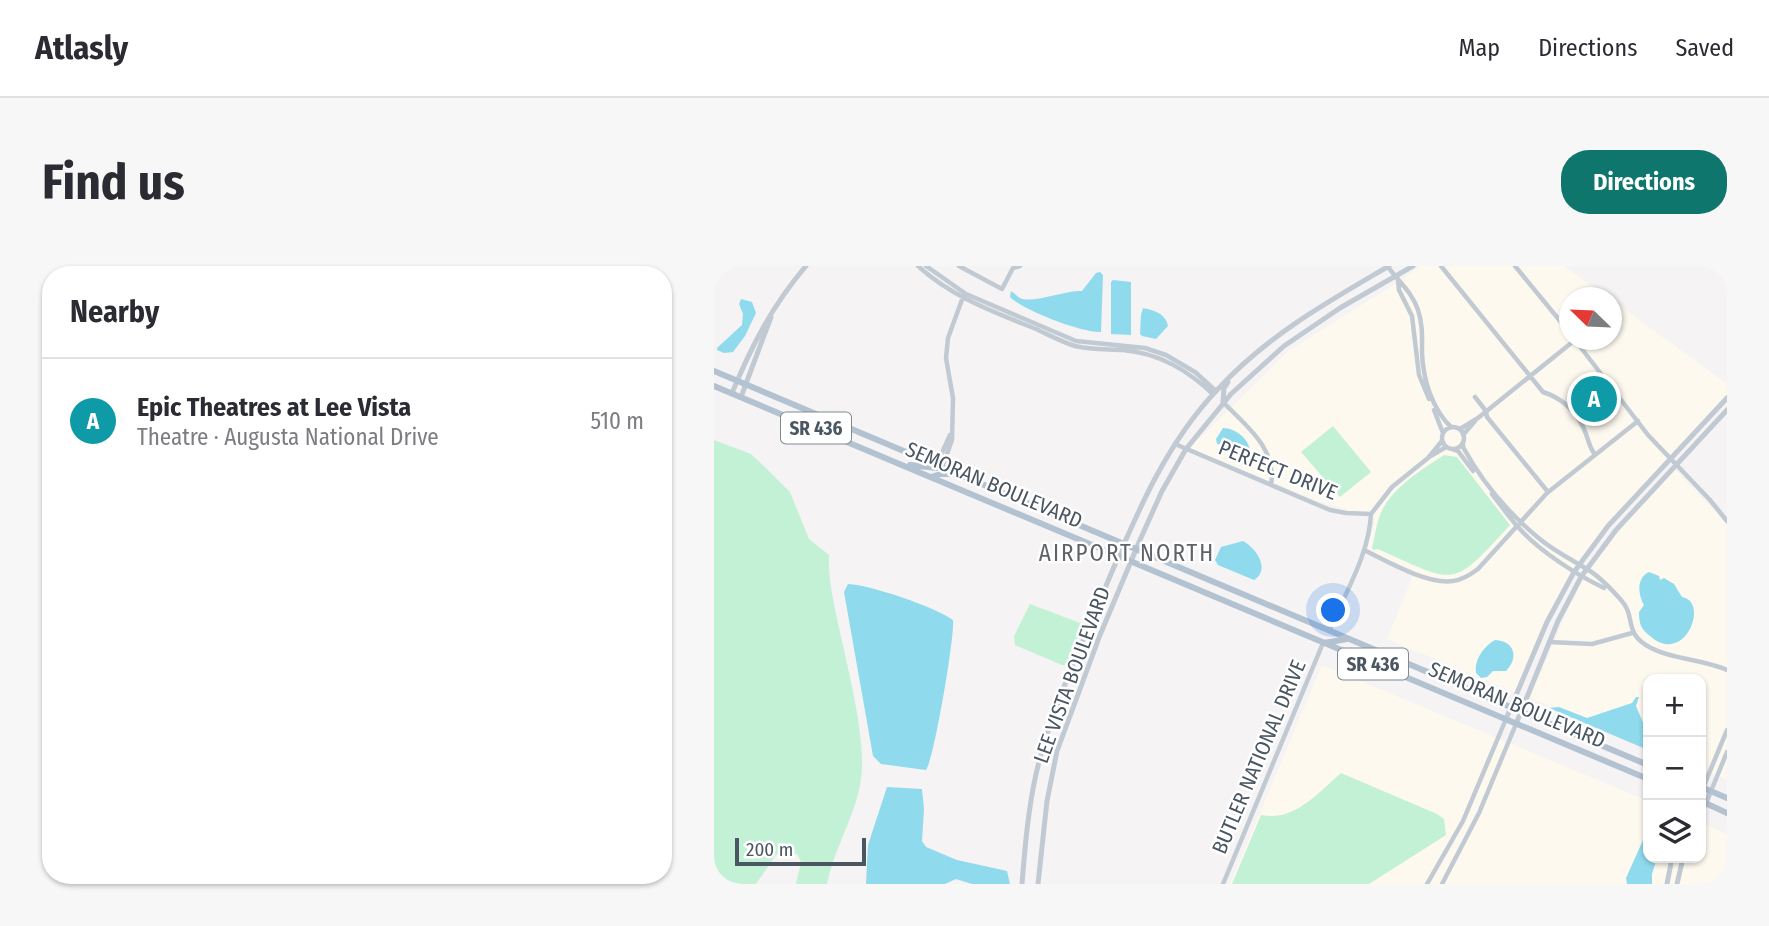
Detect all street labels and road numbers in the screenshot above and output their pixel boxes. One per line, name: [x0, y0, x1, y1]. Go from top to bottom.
road number: SR 436: [781, 412, 851, 444]
street label: PERFECT DRIVE: [1215, 434, 1341, 506]
street label: SEMORAN BOULEVARD: [902, 436, 1086, 534]
street label: LEE VISTA BOULEVARD: [1028, 583, 1116, 767]
road number: SR 436: [1338, 648, 1408, 680]
street label: BUTLER NATIONAL DRIVE: [1206, 656, 1312, 858]
street label: SEMORAN BOULEVARD: [1425, 656, 1609, 754]

